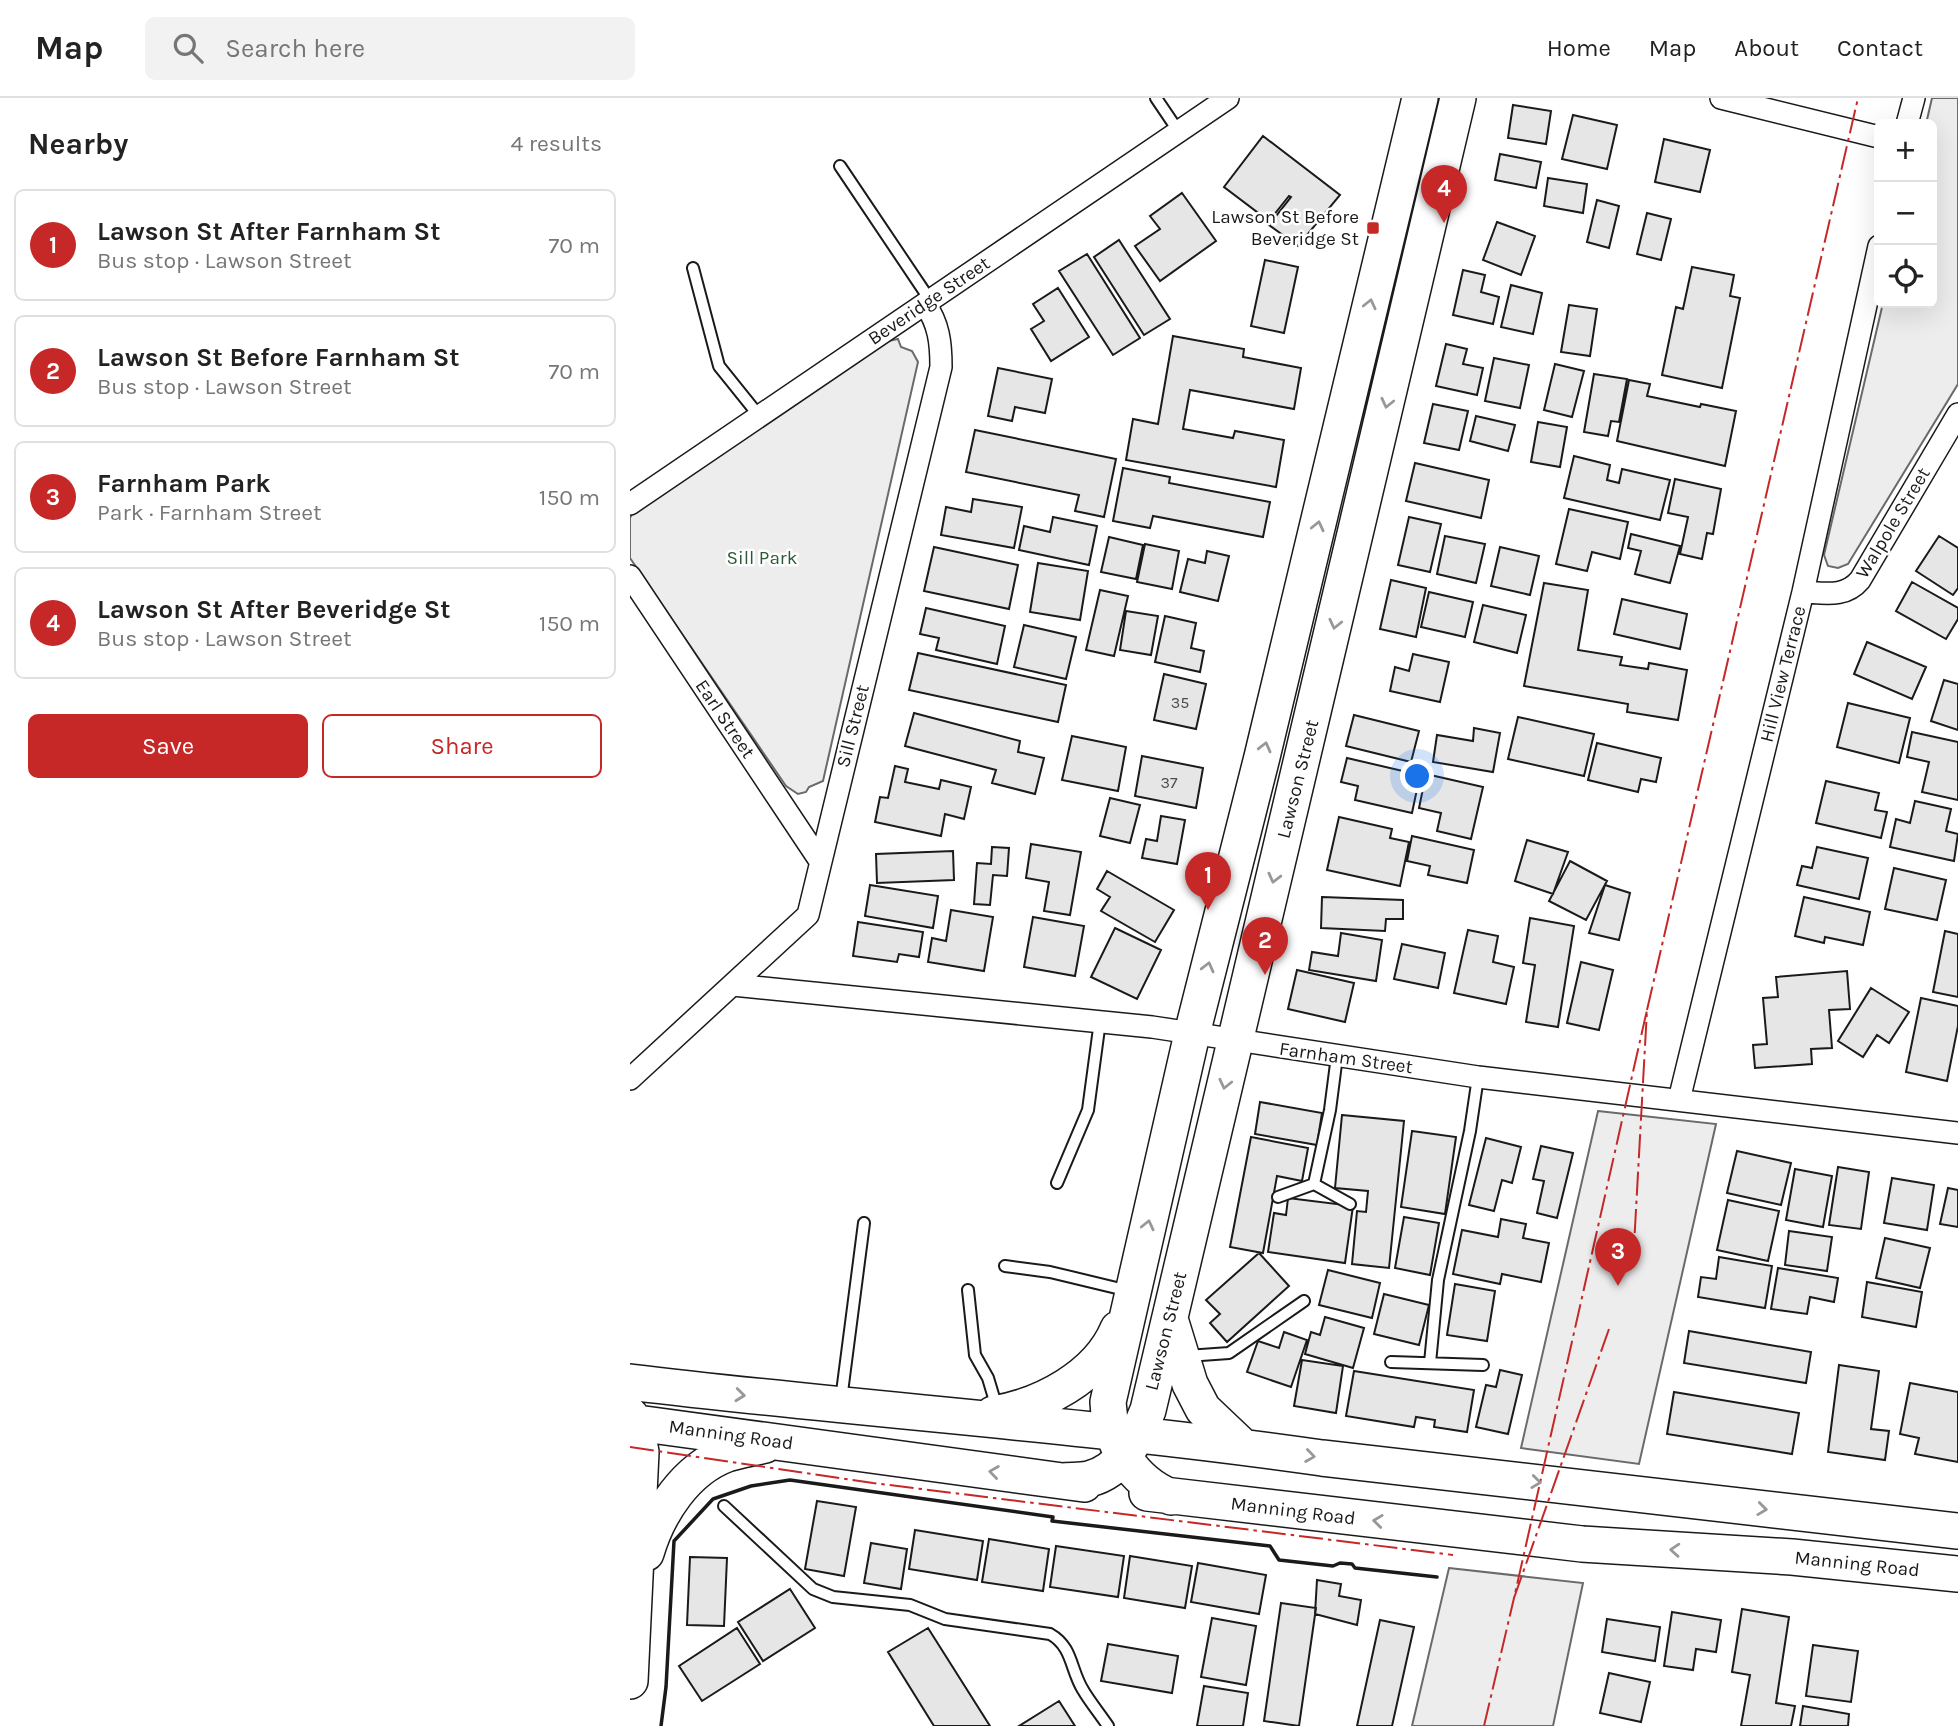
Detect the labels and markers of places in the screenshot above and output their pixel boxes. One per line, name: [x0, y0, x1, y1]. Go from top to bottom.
pin: 4: [1421, 165, 1467, 223]
place label: Lawson St Before Beveridge St: [1211, 206, 1359, 250]
marker: Lawson St Before Beveridge St: [1365, 220, 1381, 236]
pin: 1: [1185, 852, 1231, 910]
pin: 2: [1242, 917, 1288, 975]
pin: 3: [1595, 1228, 1641, 1286]

